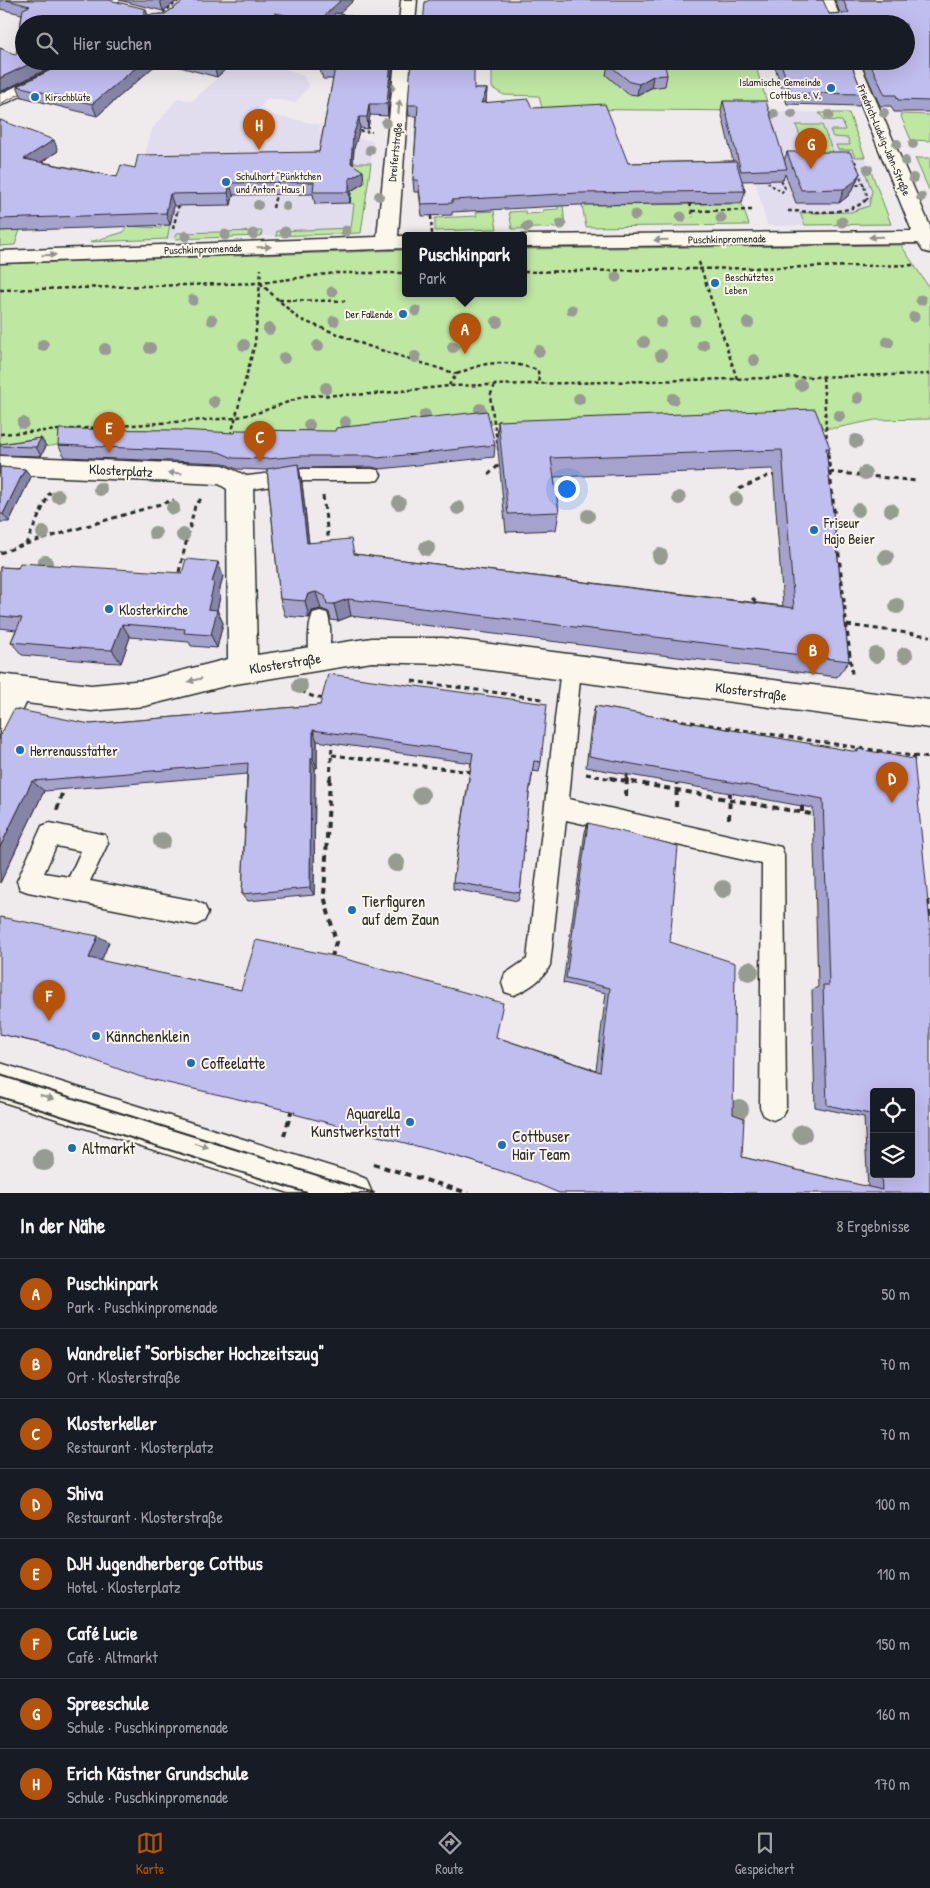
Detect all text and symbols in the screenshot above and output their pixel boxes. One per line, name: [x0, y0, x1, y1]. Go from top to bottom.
search box: [15, 15, 915, 70]
icon: search: [33, 29, 61, 57]
text: Hier suchen: [73, 30, 152, 56]
place label: Islamische Gemeinde Cottbus e. V.: [739, 75, 822, 102]
street label: Friedrich-Ludwig-Jahn-Straße: [854, 81, 914, 198]
marker: Islamische Gemeinde Cottbus e. V.: [825, 82, 837, 94]
place label: Kirschblüte: [45, 90, 91, 104]
marker: Kirschblüte: [29, 91, 41, 103]
one-way arrow: [395, 98, 403, 114]
pin: H: [243, 109, 275, 150]
street label: Dreifertstraße: [385, 121, 405, 182]
pin: G: [795, 128, 827, 169]
place label: Schulhort "Pünktchen und Anton" Haus I: [236, 169, 321, 196]
marker: Schulhort "Pünktchen und Anton" Haus I: [220, 176, 232, 188]
street label: Puschkinpromenade: [688, 231, 767, 247]
popup: [402, 232, 527, 297]
one-way arrow: [868, 233, 884, 241]
one-way arrow: [653, 236, 669, 244]
street label: Puschkinpromenade: [164, 241, 243, 257]
text: Puschkinpark: [419, 241, 510, 267]
one-way arrow: [256, 242, 272, 250]
one-way arrow: [41, 251, 57, 259]
text: Park: [419, 267, 446, 289]
place label: Beschütztes Leben: [725, 270, 773, 297]
marker: Beschütztes Leben: [709, 277, 721, 289]
place label: Der Fallende: [345, 307, 394, 321]
marker: Der Fallende: [397, 308, 409, 320]
pin: A: [449, 313, 481, 354]
pin: E: [93, 412, 125, 453]
pin: C: [244, 421, 276, 462]
street label: Klosterplatz: [89, 459, 153, 482]
one-way arrow: [166, 468, 182, 476]
your location: [554, 476, 580, 502]
place label: Friseur Hajo Beier: [823, 513, 876, 549]
marker: Friseur Hajo Beier: [808, 524, 820, 536]
place label: Klosterkirche: [119, 600, 189, 619]
marker: Klosterkirche: [103, 603, 115, 615]
pin: B: [797, 634, 829, 675]
street label: Klosterstraße: [248, 648, 323, 679]
one-way arrow: [188, 676, 203, 684]
street label: Klosterstraße: [714, 677, 788, 706]
place label: Herrenausstatter: [30, 741, 118, 760]
marker: Herrenausstatter: [14, 744, 26, 756]
pin: D: [876, 762, 908, 803]
place label: Tierfiguren auf dem Zaun: [362, 890, 439, 930]
marker: Tierfiguren auf dem Zaun: [346, 904, 358, 916]
pin: F: [33, 980, 65, 1021]
place label: Kännchenklein: [106, 1025, 190, 1047]
marker: Kännchenklein: [90, 1030, 102, 1042]
place label: Coffeelatte: [201, 1052, 266, 1074]
marker: Coffeelatte: [185, 1057, 197, 1069]
map controls: [870, 1088, 915, 1178]
button: locate: [870, 1088, 915, 1133]
one-way arrow: [39, 1094, 54, 1101]
place label: Aquarella Kunstwerkstatt: [311, 1102, 400, 1142]
marker: Aquarella Kunstwerkstatt: [404, 1116, 416, 1128]
place label: Cottbuser Hair Team: [512, 1125, 570, 1165]
button: layers: [870, 1133, 915, 1178]
place label: Altmarkt: [82, 1137, 136, 1159]
marker: Cottbuser Hair Team: [496, 1139, 508, 1151]
marker: Altmarkt: [66, 1142, 78, 1154]
one-way arrow: [194, 1142, 209, 1150]
text: In der Nähe: [20, 1211, 105, 1240]
text: 8 Ergebnisse: [837, 1215, 910, 1237]
text: Puschkinpark: [67, 1270, 158, 1296]
text: A: [32, 1283, 40, 1305]
text: 50 m: [882, 1283, 910, 1305]
text: Park · Puschkinpromenade: [67, 1296, 218, 1318]
text: Wandrelief "Sorbischer Hochzeitszug": [67, 1340, 324, 1366]
text: B: [32, 1353, 40, 1375]
text: 70 m: [880, 1353, 910, 1375]
text: Ort · Klosterstraße: [67, 1366, 180, 1388]
text: Klosterkeller: [67, 1410, 157, 1436]
text: C: [32, 1423, 40, 1445]
text: 70 m: [880, 1423, 910, 1445]
text: Restaurant · Klosterplatz: [67, 1436, 214, 1458]
text: Shiva: [67, 1480, 103, 1506]
text: D: [32, 1493, 40, 1515]
text: 100 m: [875, 1493, 910, 1515]
text: Restaurant · Klosterstraße: [67, 1506, 223, 1528]
text: DJH Jugendherberge Cottbus: [67, 1550, 263, 1576]
text: E: [32, 1563, 40, 1585]
text: 110 m: [877, 1563, 910, 1585]
text: Hotel · Klosterplatz: [67, 1576, 181, 1598]
text: Café Lucie: [67, 1620, 137, 1646]
text: F: [33, 1633, 39, 1655]
text: 150 m: [876, 1633, 910, 1655]
text: Café · Altmarkt: [67, 1646, 158, 1668]
text: Spreeschule: [67, 1690, 149, 1716]
text: G: [32, 1703, 40, 1725]
text: 160 m: [876, 1703, 910, 1725]
text: Schule · Puschkinpromenade: [67, 1716, 228, 1738]
text: Erich Kästner Grundschule: [67, 1760, 249, 1786]
text: H: [32, 1773, 40, 1795]
text: 170 m: [875, 1773, 910, 1795]
text: Schule · Puschkinpromenade: [67, 1786, 228, 1808]
tab: Karte: [136, 1829, 164, 1878]
tab: Route: [436, 1829, 464, 1878]
tab: Gespeichert: [735, 1829, 794, 1878]

